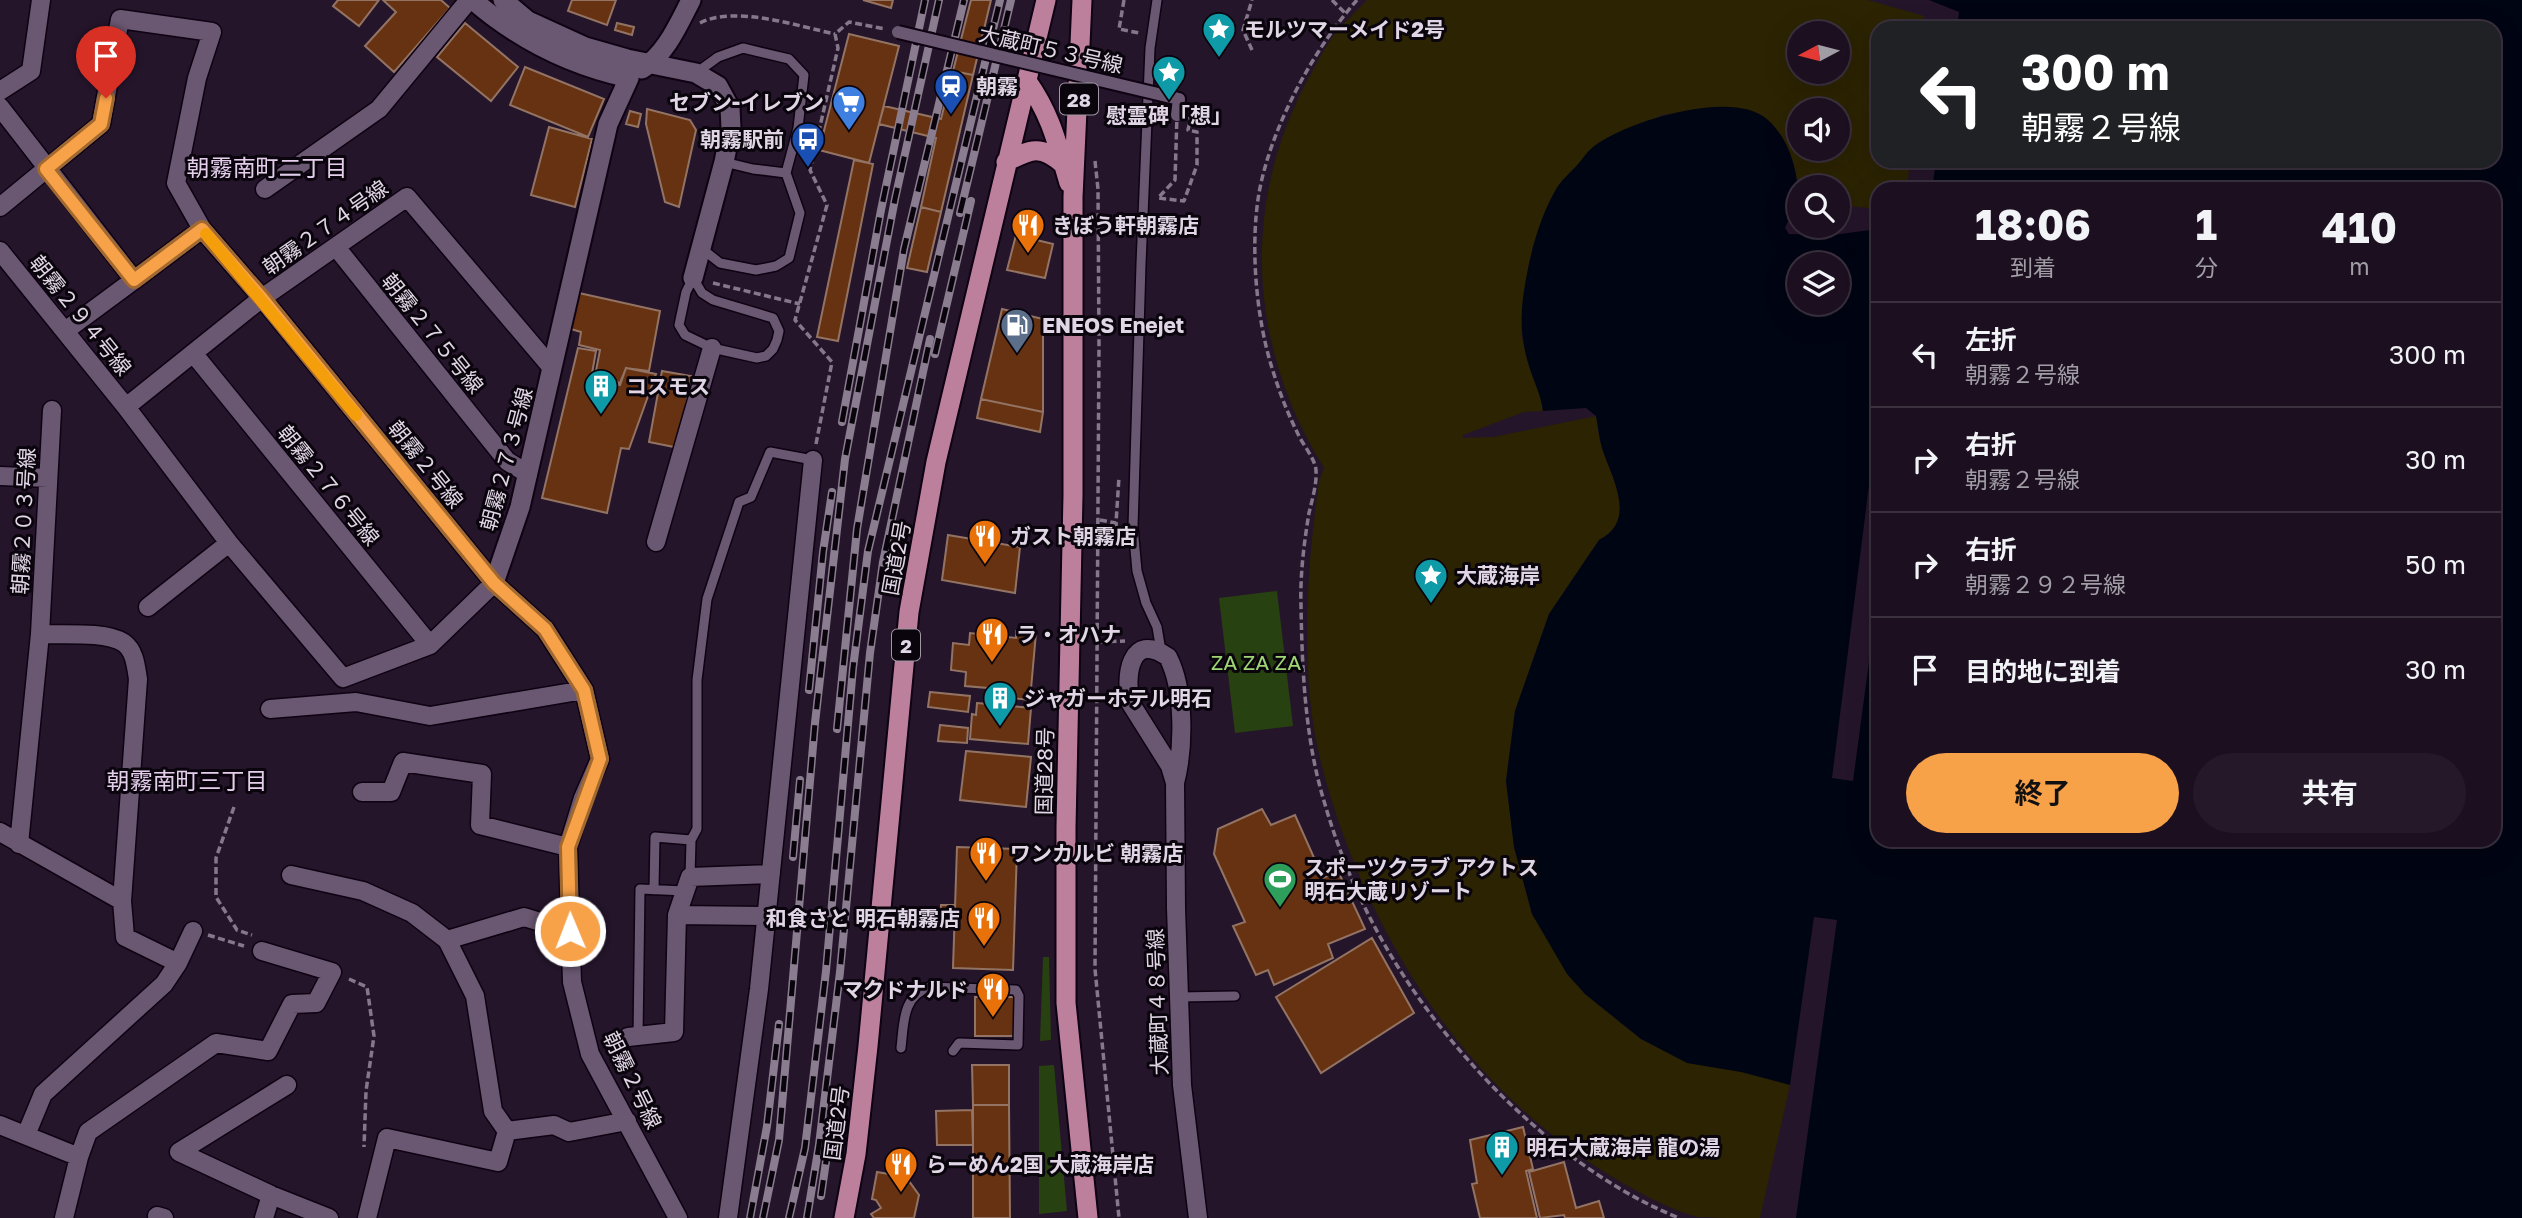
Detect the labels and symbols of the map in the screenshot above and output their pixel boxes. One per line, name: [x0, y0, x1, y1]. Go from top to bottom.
place icon: モルツマーメイド2号: [1200, 10, 1238, 59]
place label: モルツマーメイド2号: [1244, 16, 1445, 42]
street label: 大蔵町５３号線: [976, 20, 1126, 78]
north arrow: [1787, 21, 1850, 84]
pin: [76, 26, 136, 98]
place icon: 慰霊碑「想」: [1150, 53, 1188, 102]
station icon: 朝霧: [932, 67, 970, 116]
place label: 朝霧: [976, 73, 1018, 99]
supermarket icon: セブン-イレブン: [830, 83, 868, 132]
road number: 28: [1060, 83, 1098, 114]
place label: セブン-イレブン: [669, 89, 824, 115]
place label: 慰霊碑「想」: [1106, 102, 1232, 128]
bus stop icon: 朝霧駅前: [789, 120, 827, 169]
place label: 朝霧駅前: [700, 126, 784, 152]
district label: 朝霧南町二丁目: [187, 153, 348, 181]
street label: 朝霧２７４号線: [257, 174, 393, 280]
restaurant icon: きぼう軒朝霧店: [1009, 206, 1047, 255]
place label: きぼう軒朝霧店: [1052, 212, 1199, 238]
street label: 朝霧２９４号線: [25, 250, 137, 380]
street label: 朝霧２７５号線: [377, 268, 489, 398]
fuel station icon: ENEOS Enejet: [998, 306, 1036, 355]
place label: ENEOS Enejet: [1042, 312, 1184, 338]
building icon: コスモス: [582, 367, 620, 416]
place label: コスモス: [626, 373, 710, 399]
street label: 朝霧２７３号線: [474, 385, 538, 533]
street label: 朝霧２号線: [383, 415, 469, 513]
street label: 朝霧２７６号線: [273, 420, 385, 550]
street label: 朝霧２０３号線: [6, 447, 40, 595]
restaurant icon: ガスト朝霧店: [966, 517, 1004, 566]
street label: 国道2号: [877, 519, 915, 597]
place label: ガスト朝霧店: [1010, 523, 1136, 549]
place icon: 大蔵海岸: [1412, 556, 1450, 605]
place label: 大蔵海岸: [1456, 562, 1540, 588]
restaurant icon: ラ・オハナ: [973, 615, 1011, 664]
place label: ラ・オハナ: [1016, 621, 1121, 647]
road number: 2: [892, 630, 920, 660]
park label: ZA ZA ZA: [1211, 649, 1301, 675]
building icon: ジャガーホテル明石: [981, 679, 1019, 728]
place label: ジャガーホテル明石: [1024, 685, 1212, 711]
street label: 国道28号: [1030, 727, 1058, 815]
district label: 朝霧南町三丁目: [107, 766, 268, 794]
restaurant icon: ワンカルビ 朝霧店: [967, 834, 1005, 883]
place label: ワンカルビ 朝霧店: [1010, 840, 1183, 866]
place label: スポーツクラブ アクトス 明石大蔵リゾート: [1304, 854, 1539, 904]
sports icon: スポーツクラブ アクトス 明石大蔵リゾート: [1261, 860, 1299, 909]
position arrow: [533, 894, 607, 968]
restaurant icon: 和食さと 明石朝霧店: [965, 899, 1003, 948]
place label: 和食さと 明石朝霧店: [766, 905, 960, 931]
street label: 大蔵町４８号線: [1141, 928, 1173, 1076]
restaurant icon: マクドナルド: [974, 970, 1012, 1019]
place label: マクドナルド: [842, 976, 968, 1002]
street label: 朝霧２号線: [598, 1027, 668, 1133]
street label: 国道2号: [819, 1084, 853, 1162]
building icon: 明石大蔵海岸 龍の湯: [1483, 1128, 1521, 1177]
place label: 明石大蔵海岸 龍の湯: [1526, 1134, 1720, 1160]
restaurant icon: らーめん2国 大蔵海岸店: [882, 1145, 920, 1194]
place label: らーめん2国 大蔵海岸店: [926, 1151, 1154, 1177]

